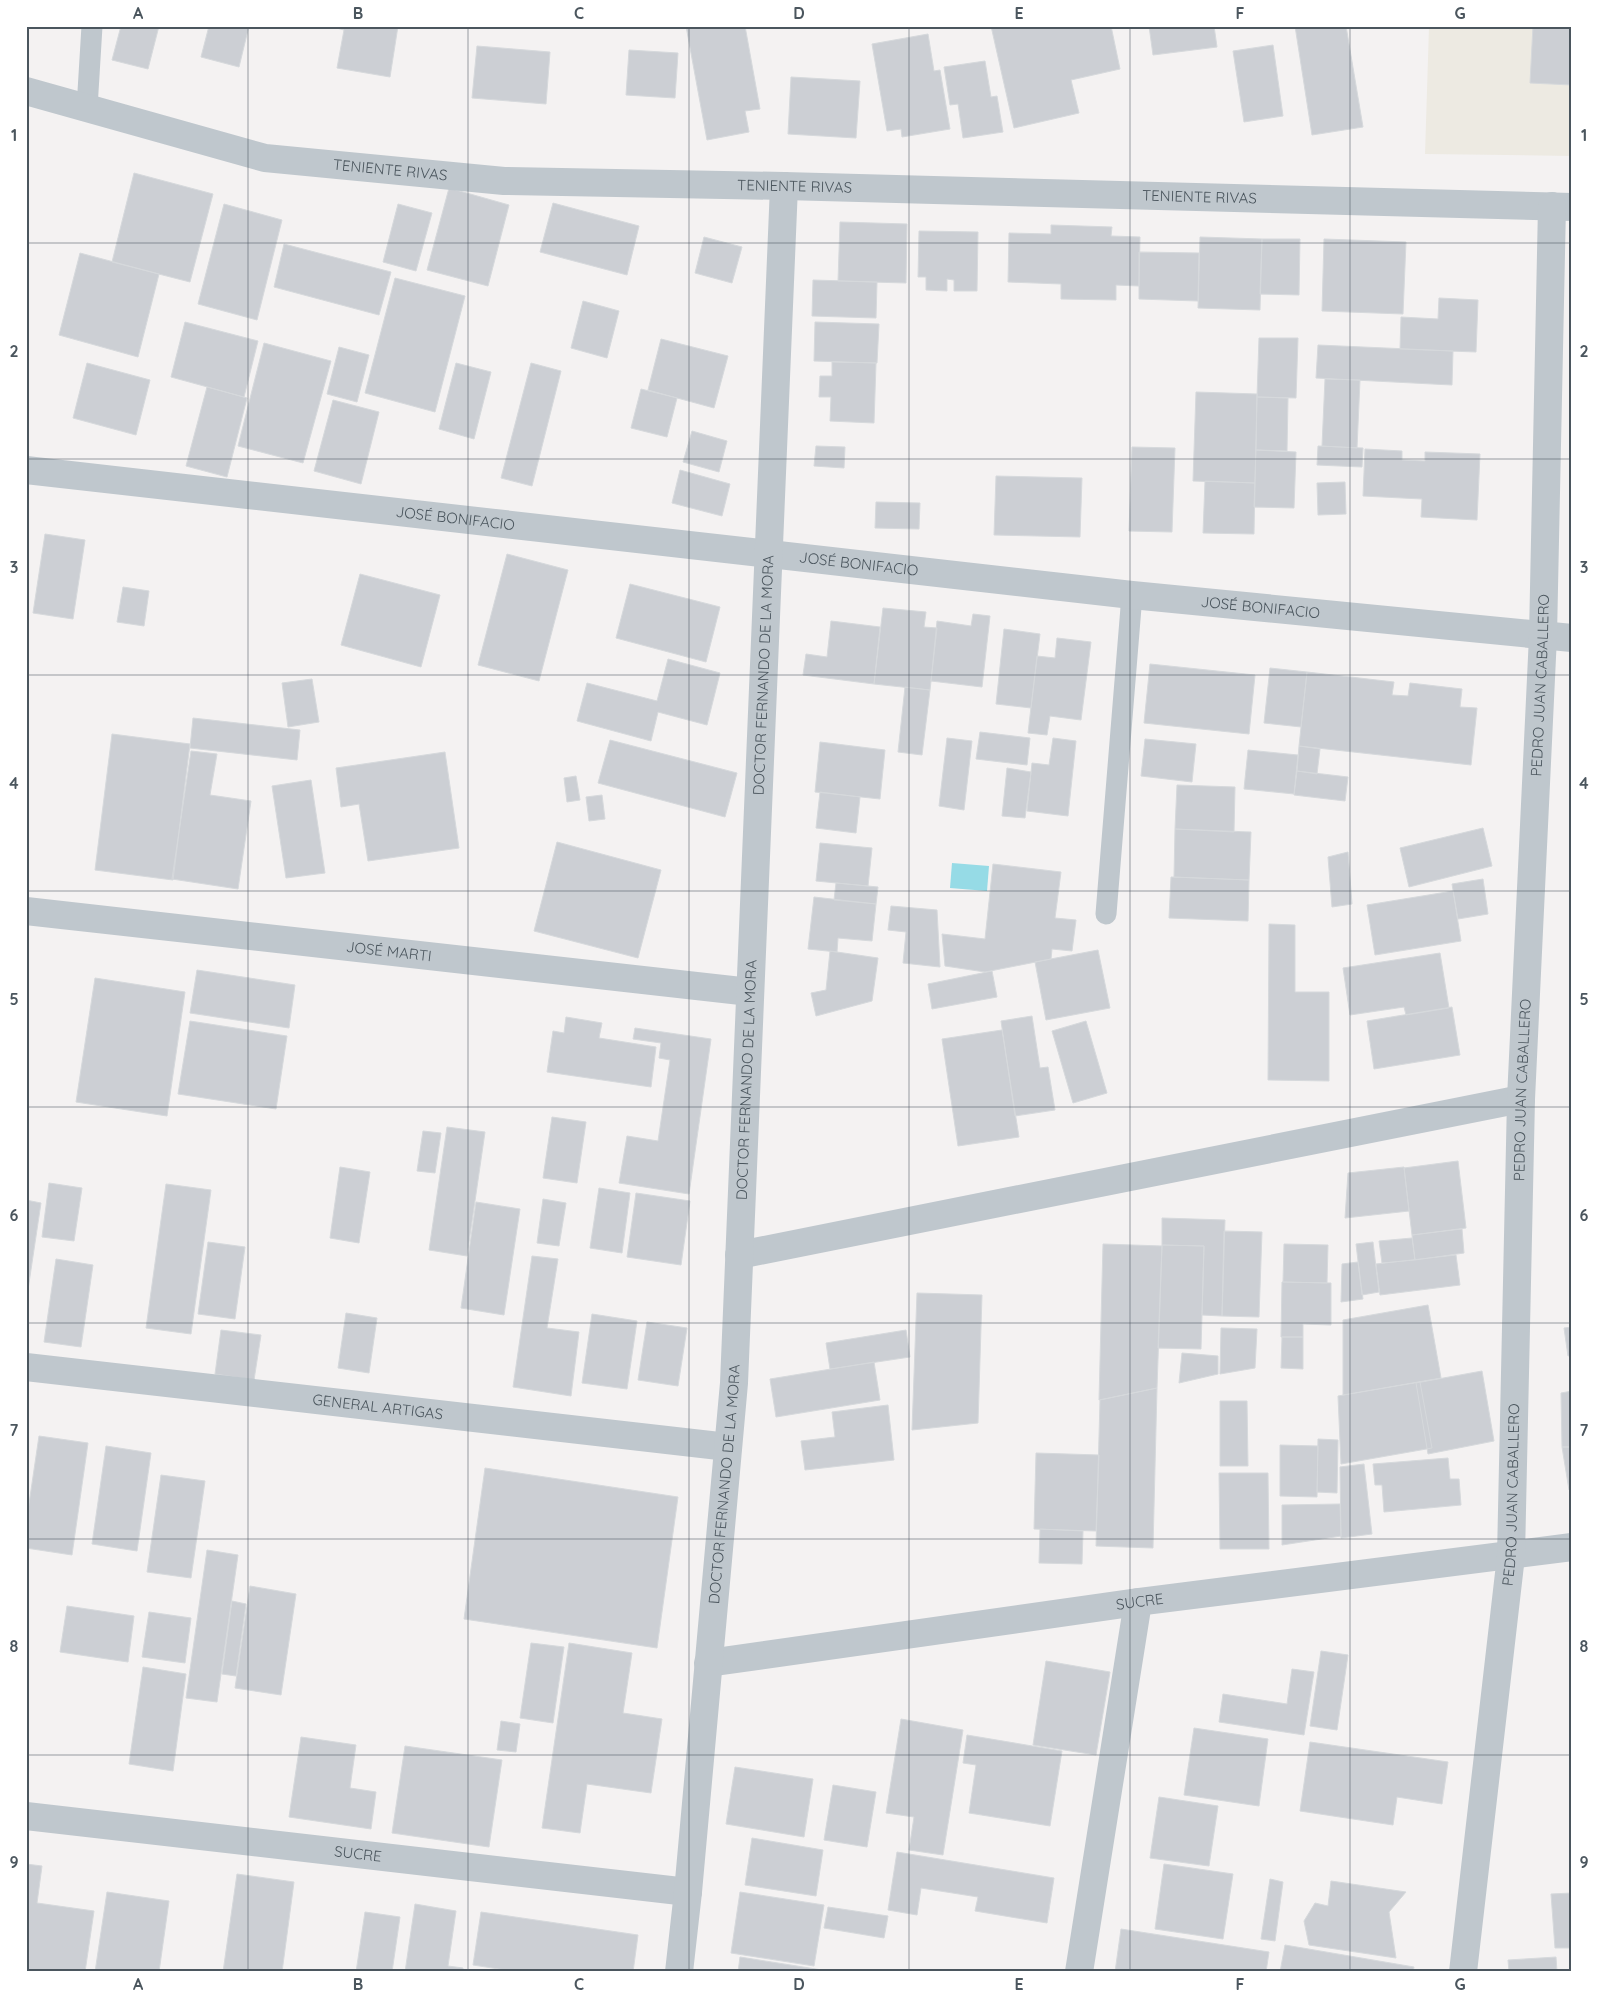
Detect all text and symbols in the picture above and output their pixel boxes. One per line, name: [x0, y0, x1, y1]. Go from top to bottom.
text: A: [133, 3, 144, 23]
text: B: [353, 3, 363, 23]
text: C: [574, 3, 584, 23]
text: D: [793, 3, 805, 23]
text: E: [1014, 3, 1024, 23]
text: F: [1236, 3, 1245, 23]
text: G: [1454, 3, 1466, 23]
text: 1: [11, 125, 17, 145]
text: 1: [1581, 125, 1587, 145]
street label: TENIENTE RIVAS: [332, 155, 448, 185]
street label: TENIENTE RIVAS: [737, 175, 852, 197]
street label: TENIENTE RIVAS: [1142, 186, 1257, 208]
text: 2: [9, 341, 19, 361]
text: 2: [1579, 341, 1589, 361]
street label: JOSÉ BONIFACIO: [395, 502, 516, 534]
street label: JOSÉ BONIFACIO: [798, 547, 919, 580]
street label: DOCTOR FERNANDO DE LA MORA: [749, 554, 778, 796]
text: 3: [10, 557, 18, 577]
text: 3: [1580, 557, 1588, 577]
street label: JOSÉ BONIFACIO: [1200, 592, 1321, 622]
street label: PEDRO JUAN CABALLERO: [1526, 594, 1553, 777]
text: 4: [9, 773, 19, 793]
text: 4: [1579, 773, 1589, 793]
street label: JOSÉ MARTI: [345, 937, 433, 965]
street label: DOCTOR FERNANDO DE LA MORA: [732, 959, 761, 1200]
text: 5: [9, 989, 19, 1009]
text: 5: [1579, 989, 1589, 1009]
street label: PEDRO JUAN CABALLERO: [1509, 998, 1535, 1181]
text: 6: [10, 1205, 19, 1225]
text: 6: [1580, 1205, 1589, 1225]
street label: DOCTOR FERNANDO DE LA MORA: [704, 1364, 744, 1605]
street label: GENERAL ARTIGAS: [311, 1390, 444, 1423]
street label: PEDRO JUAN CABALLERO: [1498, 1403, 1523, 1587]
text: 7: [10, 1420, 19, 1440]
text: 7: [1580, 1420, 1589, 1440]
street label: SUCRE: [1115, 1589, 1164, 1614]
text: 8: [10, 1636, 19, 1656]
text: 8: [1580, 1636, 1589, 1656]
street label: SUCRE: [333, 1841, 383, 1866]
text: 9: [9, 1852, 19, 1872]
text: 9: [1579, 1852, 1589, 1872]
text: A: [133, 1974, 144, 1994]
text: B: [353, 1974, 363, 1994]
text: C: [574, 1974, 584, 1994]
text: D: [793, 1974, 805, 1994]
text: E: [1014, 1974, 1024, 1994]
text: F: [1236, 1974, 1245, 1994]
text: G: [1454, 1974, 1466, 1994]

